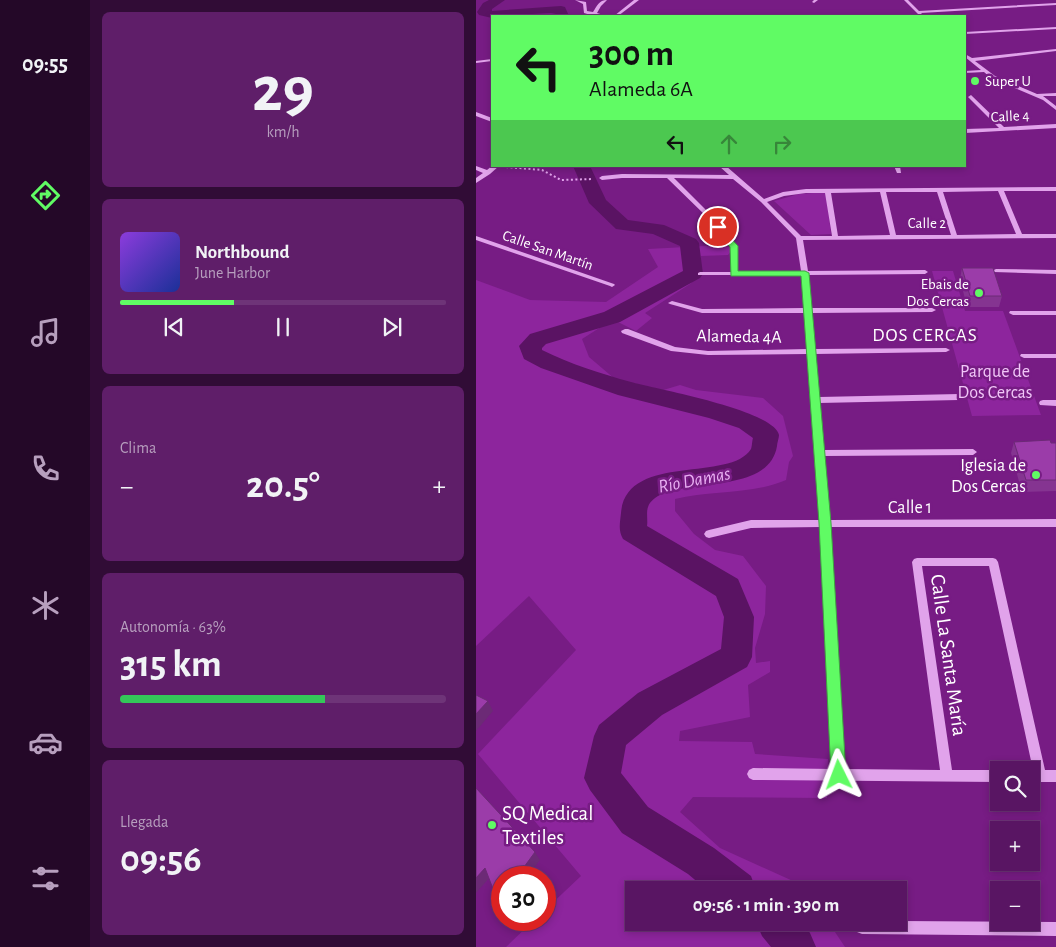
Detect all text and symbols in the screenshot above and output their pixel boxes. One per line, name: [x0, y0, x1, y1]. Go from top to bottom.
icon: left: [506, 35, 571, 100]
text: 300 m: [589, 37, 674, 72]
text: 09:55: [22, 53, 68, 75]
text: 29: [252, 58, 314, 123]
place label: Super U: [985, 74, 1031, 89]
marker: Super U: [969, 75, 981, 87]
text: Alameda 6A: [589, 78, 693, 100]
street label: Calle 4: [990, 108, 1030, 125]
text: km/h: [266, 124, 300, 140]
icon: left: [662, 130, 690, 158]
icon: ahead: [715, 130, 743, 158]
icon: right: [768, 130, 796, 158]
icon: directions: [28, 178, 63, 213]
pin: [697, 206, 739, 248]
icon: arrive: [704, 213, 732, 241]
street label: Calle 2: [908, 216, 946, 231]
street label: Calle San Martín: [501, 228, 595, 273]
text: Northbound: [195, 243, 290, 262]
text: June Harbor: [195, 265, 270, 281]
place label: Ebais de Dos Cercas: [907, 277, 969, 309]
marker: Ebais de Dos Cercas: [973, 287, 985, 299]
icon: previous: [160, 313, 188, 341]
icon: pause: [269, 313, 297, 341]
icon: next: [378, 313, 406, 341]
icon: music: [28, 315, 63, 350]
district label: DOS CERCAS: [872, 326, 978, 345]
street label: Alameda 4A: [696, 327, 782, 347]
park label: Parque de Dos Cercas: [958, 363, 1032, 402]
text: Clima: [120, 440, 156, 456]
icon: phone: [28, 451, 63, 486]
place label: Iglesia de Dos Cercas: [951, 457, 1026, 496]
water label: Río Damas: [657, 464, 732, 497]
text: 20.5°: [246, 467, 320, 505]
marker: Iglesia de Dos Cercas: [1030, 469, 1042, 481]
text: −: [120, 473, 133, 501]
text: +: [433, 473, 446, 501]
street label: Calle 1: [888, 499, 932, 517]
street label: Calle La Santa María: [927, 573, 970, 738]
icon: climate: [28, 588, 63, 623]
text: Autonomía · 63%: [120, 619, 226, 635]
text: 315 km: [120, 646, 222, 684]
icon: car: [28, 725, 63, 760]
position arrow: [812, 748, 864, 800]
map controls: [990, 761, 1040, 931]
button: search: [990, 761, 1040, 811]
place label: SQ Medical Textiles: [502, 803, 593, 848]
text: Llegada: [120, 814, 168, 830]
marker: SQ Medical Textiles: [486, 819, 498, 831]
button: +: [990, 821, 1040, 871]
text: 09:56: [120, 841, 202, 879]
icon: filters: [28, 861, 63, 896]
speed limit sign: 30: [491, 866, 556, 931]
button: −: [990, 881, 1040, 931]
text: 09:56 · 1 min · 390 m: [693, 896, 839, 915]

